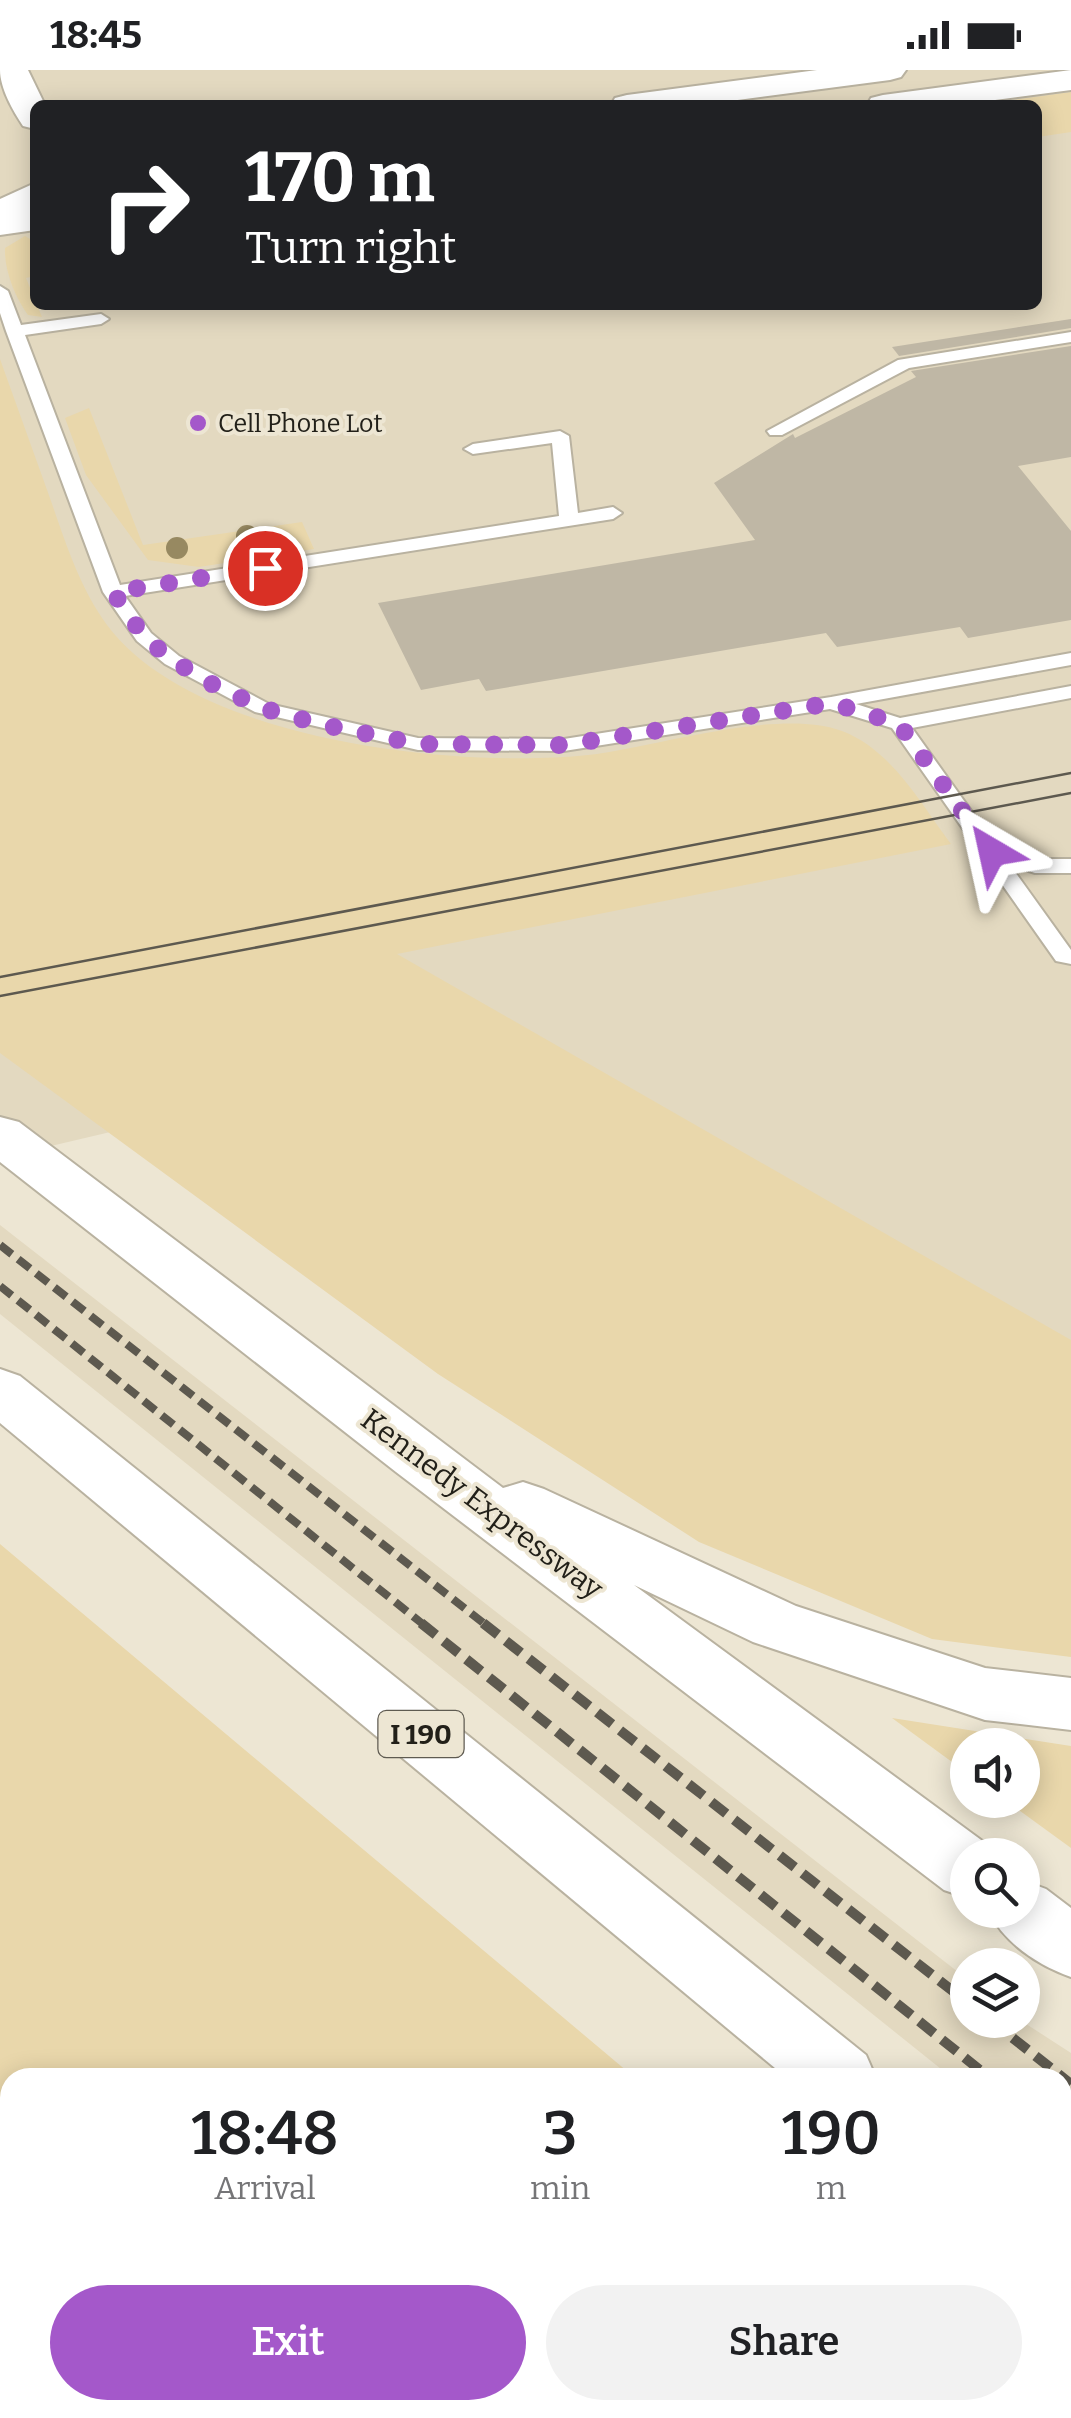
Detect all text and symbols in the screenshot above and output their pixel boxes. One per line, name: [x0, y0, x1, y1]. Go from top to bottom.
text: 18:45: [50, 12, 142, 58]
text: 170 m: [245, 136, 435, 220]
icon: right: [80, 140, 210, 270]
text: Turn right: [245, 221, 457, 275]
place label: Cell Phone Lot: [218, 409, 382, 439]
marker: Cell Phone Lot: [187, 412, 209, 434]
pin: [223, 526, 308, 611]
icon: arrive: [238, 541, 293, 596]
position arrow: [940, 800, 1044, 904]
street label: Kennedy Expressway: [354, 1401, 610, 1607]
road number: I 190: [378, 1711, 464, 1757]
map controls: [950, 1728, 1040, 2038]
button: sound: [950, 1728, 1040, 1818]
button: search: [950, 1838, 1040, 1928]
button: layers: [950, 1948, 1040, 2038]
text: 18:48: [191, 2098, 339, 2170]
text: 3: [543, 2098, 577, 2170]
text: 190: [782, 2098, 881, 2170]
text: Arrival: [214, 2169, 316, 2207]
text: min: [530, 2169, 590, 2207]
text: m: [816, 2169, 846, 2207]
button: Exit: [50, 2285, 526, 2400]
button: Share: [546, 2285, 1022, 2400]

